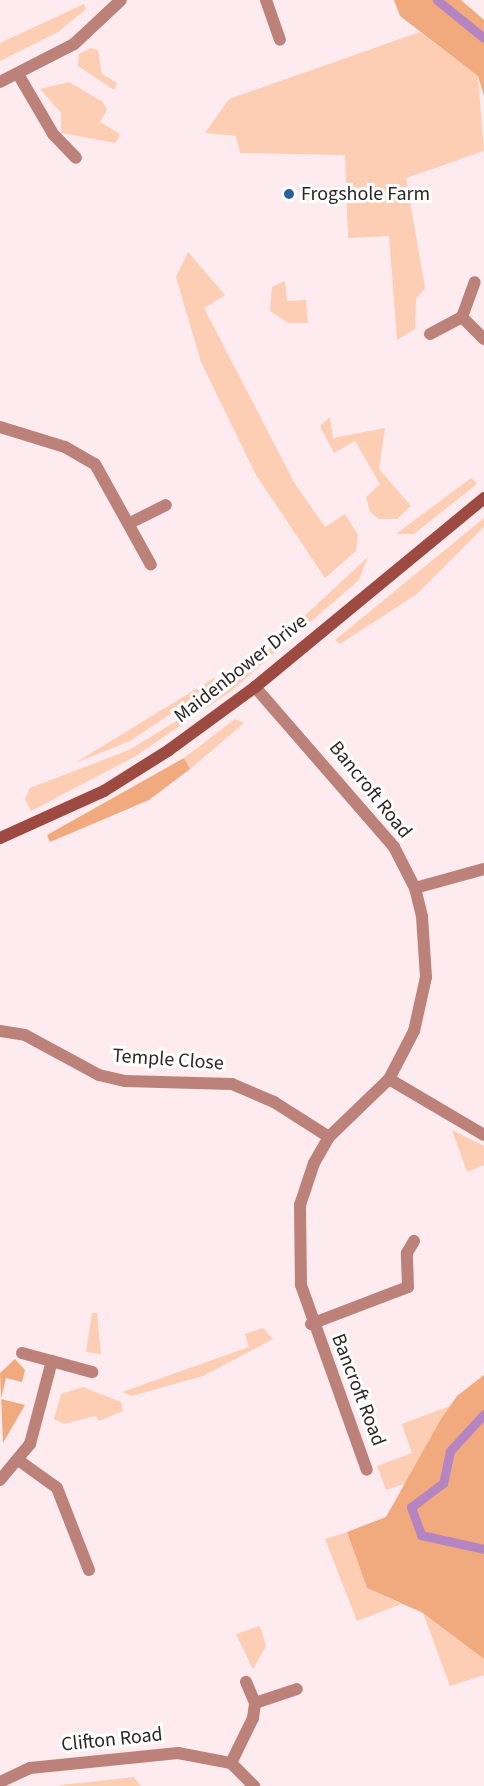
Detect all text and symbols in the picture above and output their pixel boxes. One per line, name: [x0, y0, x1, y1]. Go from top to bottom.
place label: Frogshole Farm: [301, 182, 430, 206]
marker: Frogshole Farm: [282, 187, 296, 201]
street label: Maidenbower Drive: [170, 610, 312, 728]
street label: Bancroft Road: [323, 737, 417, 843]
street label: Temple Close: [111, 1044, 225, 1076]
street label: Bancroft Road: [326, 1331, 390, 1449]
street label: Clifton Road: [60, 1723, 164, 1757]

